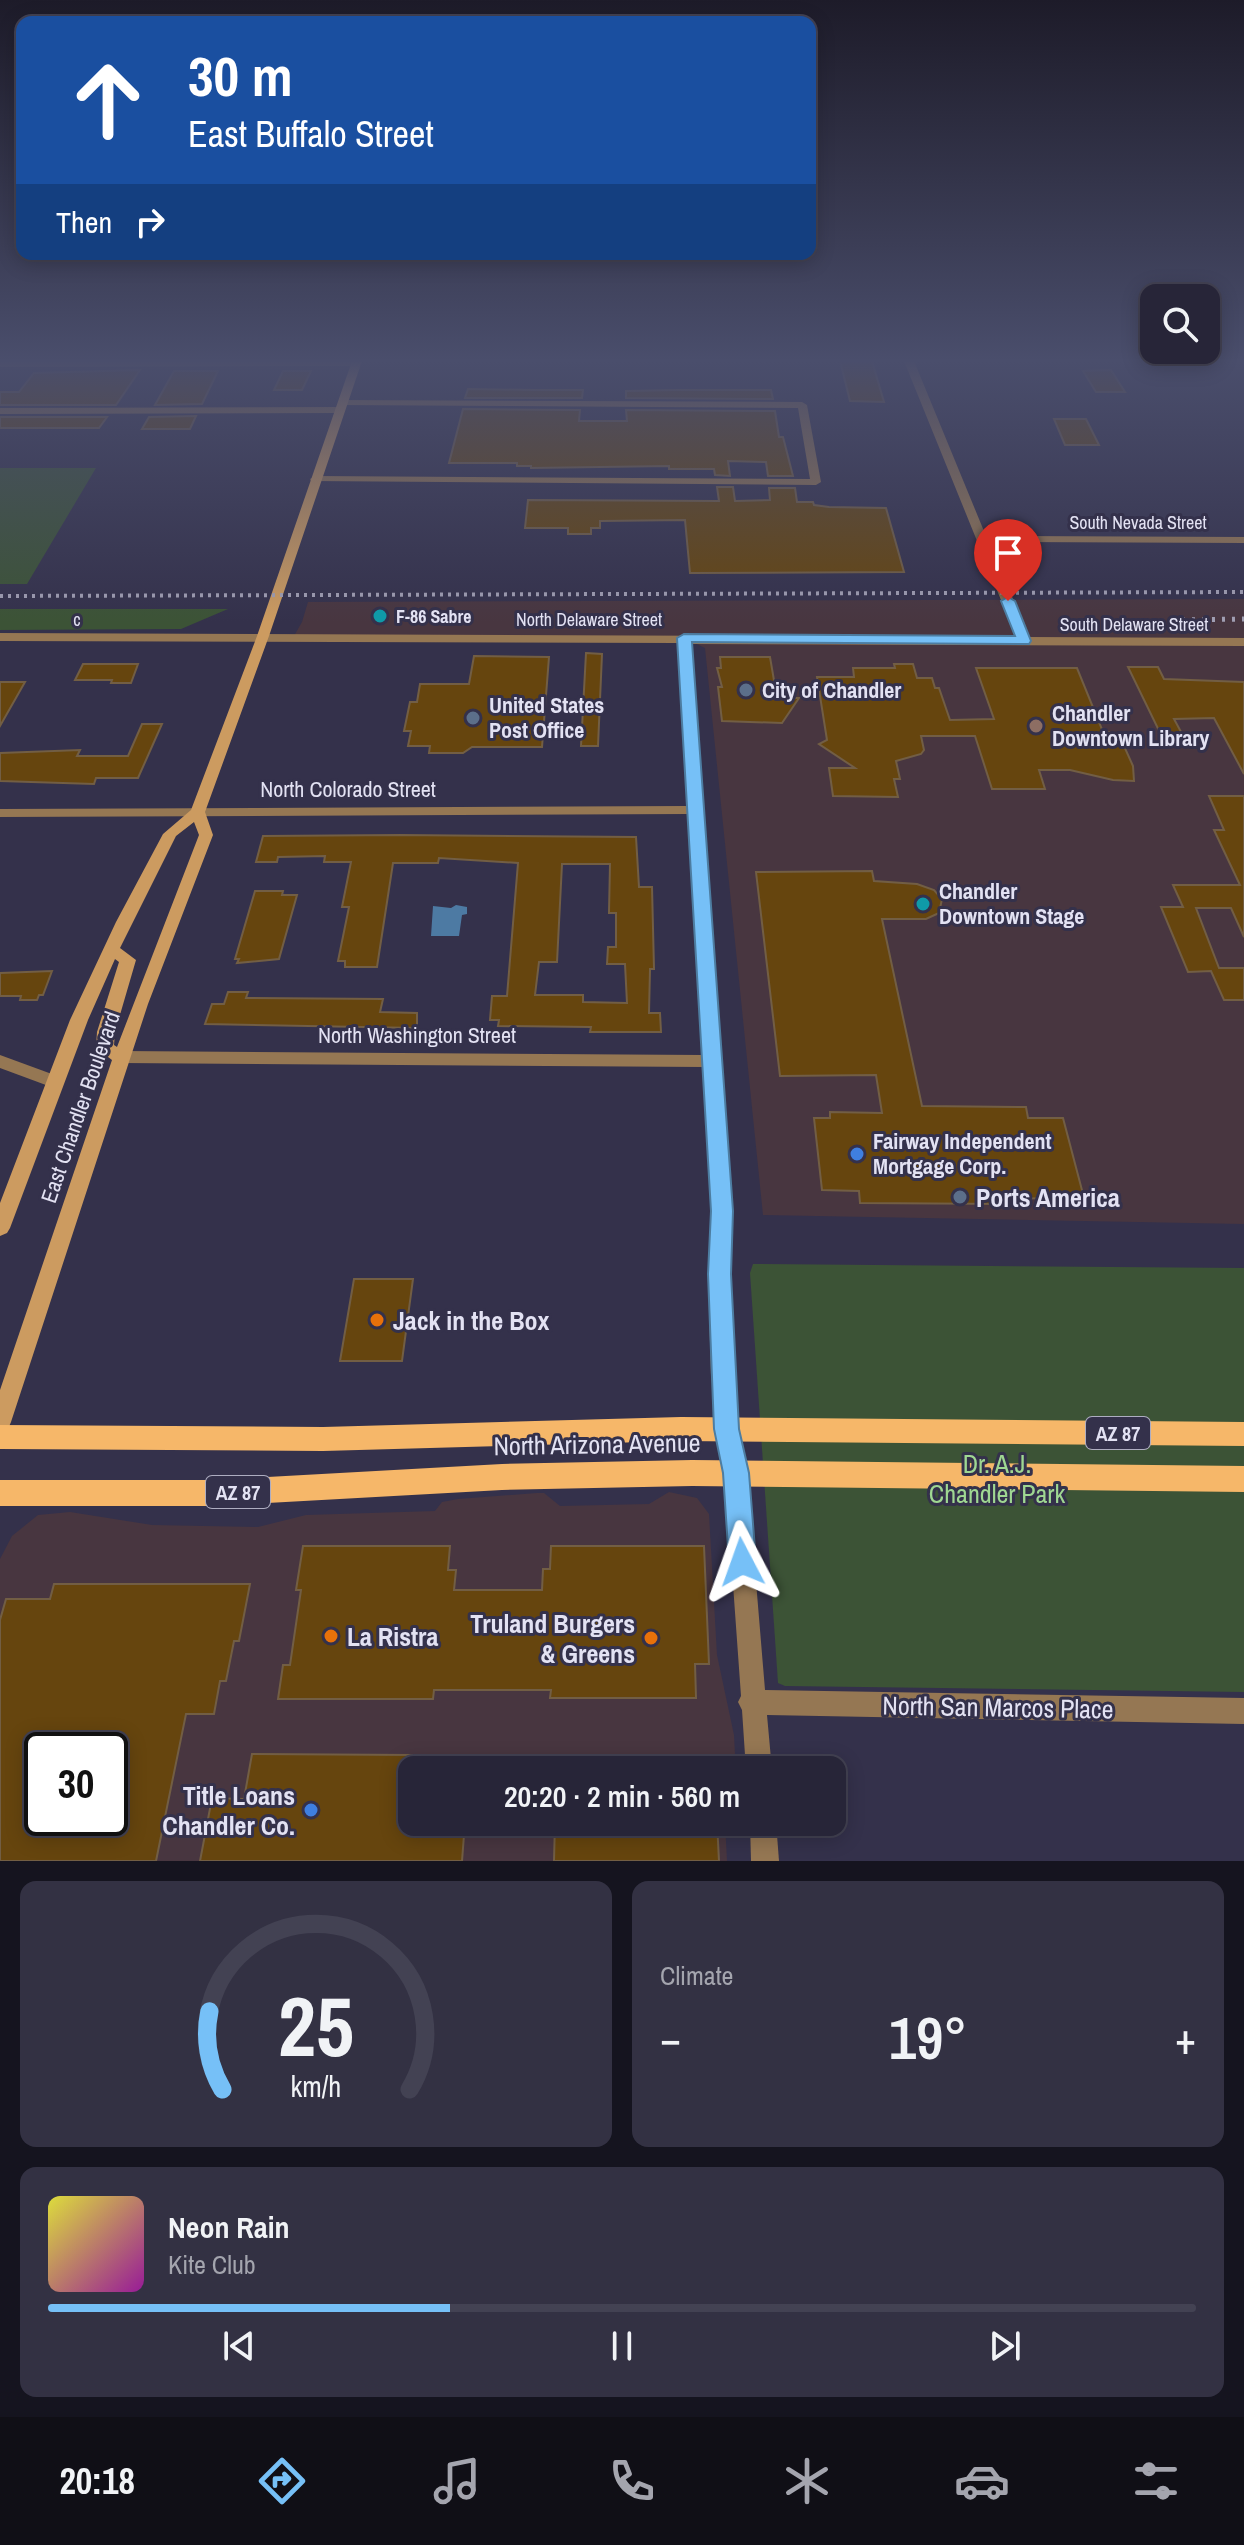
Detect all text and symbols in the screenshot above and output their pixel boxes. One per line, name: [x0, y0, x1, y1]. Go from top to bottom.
text: 30 m: [188, 38, 293, 113]
icon: ahead: [56, 48, 160, 152]
text: East Buffalo Street: [188, 110, 434, 158]
icon: right: [128, 200, 172, 244]
text: Then: [56, 202, 112, 242]
map controls: [1140, 284, 1220, 364]
button: search: [1140, 284, 1220, 364]
street label: South Nevada Street: [1069, 510, 1207, 535]
pin: [974, 519, 1042, 601]
icon: arrive: [986, 531, 1030, 575]
place label: F-86 Sabre: [396, 604, 471, 629]
street label: c: [73, 607, 81, 632]
marker: F-86 Sabre: [371, 607, 389, 625]
street label: North Delaware Street: [516, 607, 662, 632]
street label: South Delaware Street: [1060, 612, 1208, 637]
place label: City of Chandler: [762, 675, 901, 705]
marker: City of Chandler: [737, 681, 755, 699]
place label: United States Post Office: [489, 690, 604, 745]
place label: Chandler Downtown Library: [1052, 698, 1209, 753]
marker: United States Post Office: [464, 709, 482, 727]
marker: Chandler Downtown Library: [1027, 717, 1045, 735]
street label: North Colorado Street: [260, 774, 436, 804]
place label: Chandler Downtown Stage: [939, 876, 1084, 931]
marker: Chandler Downtown Stage: [914, 895, 932, 913]
street label: East Chandler Boulevard: [33, 1007, 127, 1207]
street label: North Washington Street: [318, 1020, 516, 1050]
place label: Fairway Independent Mortgage Corp.: [873, 1126, 1052, 1181]
marker: Fairway Independent Mortgage Corp.: [848, 1145, 866, 1163]
place label: Ports America: [976, 1180, 1120, 1215]
marker: Ports America: [951, 1188, 969, 1206]
place label: Jack in the Box: [393, 1303, 550, 1338]
marker: Jack in the Box: [368, 1311, 386, 1329]
road number: AZ 87: [1086, 1417, 1150, 1449]
street label: North Arizona Avenue: [493, 1425, 701, 1463]
park label: Dr. A.J. Chandler Park: [929, 1446, 1065, 1511]
road number: AZ 87: [206, 1476, 270, 1508]
position arrow: [700, 1520, 784, 1604]
place label: Truland Burgers & Greens: [470, 1606, 635, 1671]
place label: La Ristra: [347, 1619, 438, 1654]
marker: La Ristra: [322, 1627, 340, 1645]
marker: Truland Burgers & Greens: [642, 1629, 660, 1647]
street label: North San Marcos Place: [882, 1687, 1114, 1727]
speed limit sign: 30: [24, 1732, 128, 1836]
text: 20:20 · 2 min · 560 m: [504, 1776, 740, 1816]
place label: Title Loans Chandler Co.: [162, 1778, 295, 1843]
marker: Title Loans Chandler Co.: [302, 1801, 320, 1819]
text: Climate: [660, 1958, 733, 1993]
text: 25: [278, 1970, 354, 2082]
text: 19°: [889, 1997, 967, 2078]
text: −: [660, 2008, 681, 2068]
text: +: [1175, 2008, 1196, 2068]
text: km/h: [291, 2067, 341, 2106]
text: Neon Rain: [168, 2207, 290, 2247]
text: Kite Club: [168, 2247, 256, 2282]
icon: previous: [217, 2324, 261, 2368]
icon: pause: [600, 2324, 644, 2368]
icon: next: [983, 2324, 1027, 2368]
icon: directions: [254, 2453, 310, 2509]
icon: music: [429, 2453, 485, 2509]
icon: phone: [604, 2453, 660, 2509]
icon: climate: [779, 2453, 835, 2509]
icon: car: [954, 2453, 1010, 2509]
icon: filters: [1128, 2453, 1184, 2509]
text: 20:18: [59, 2457, 135, 2505]

